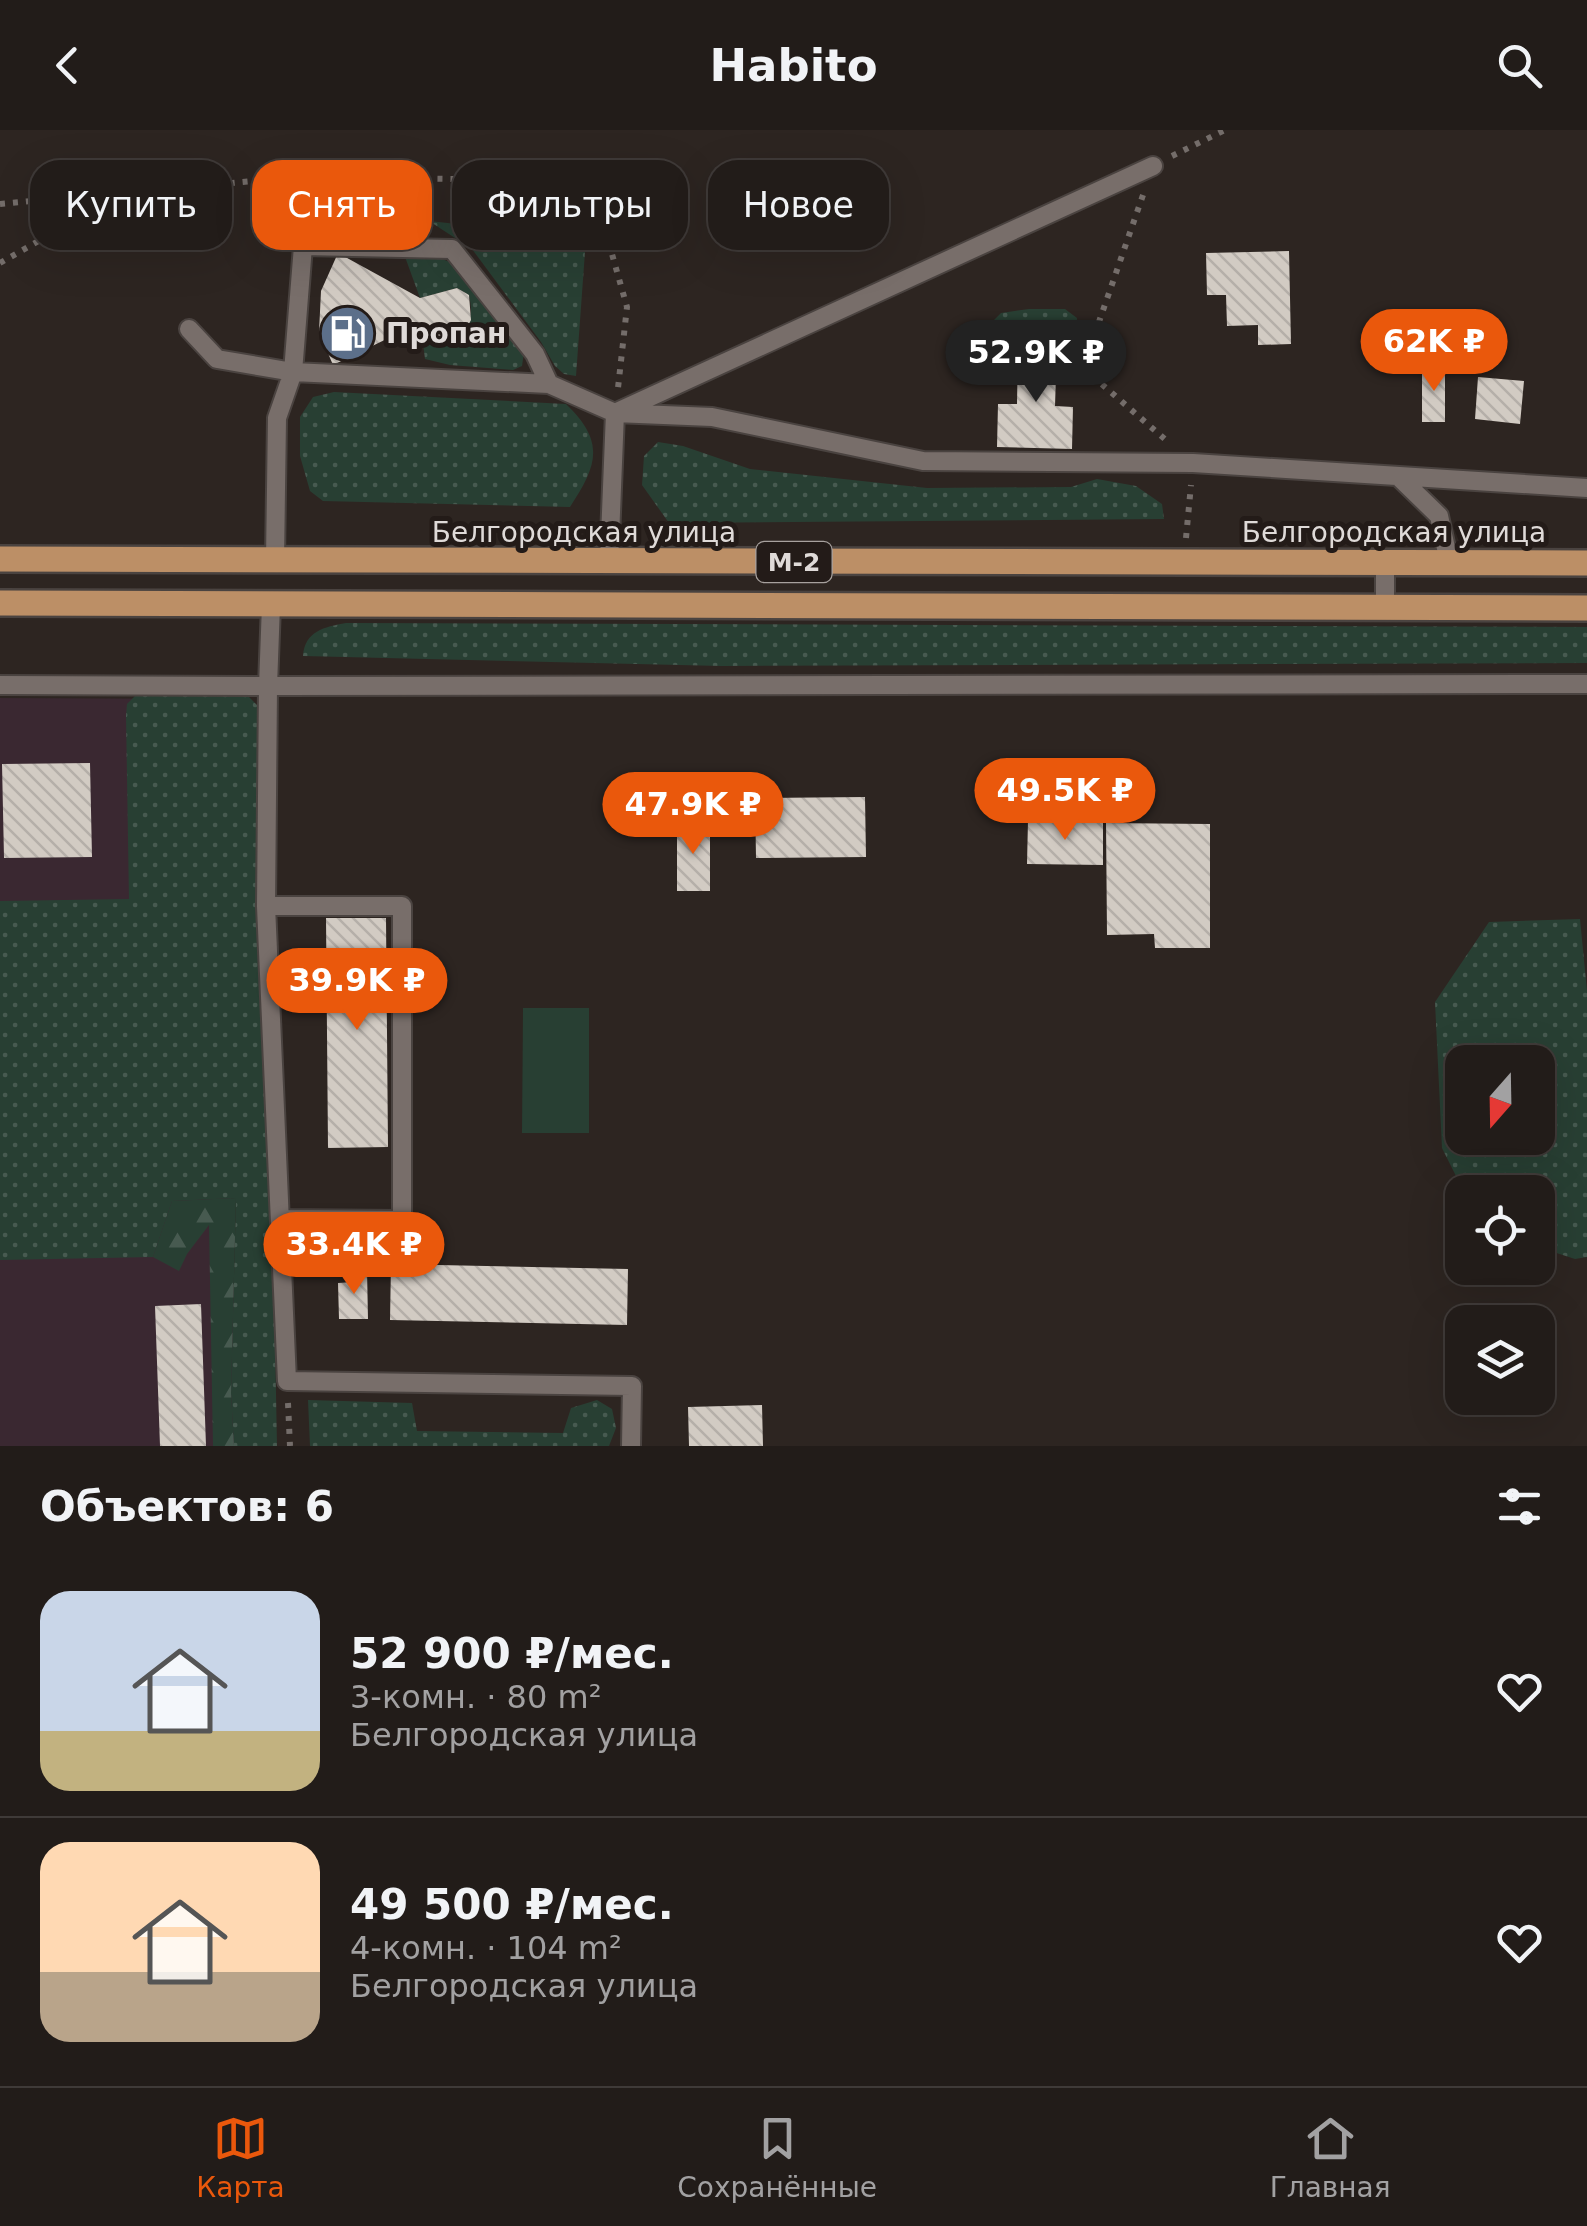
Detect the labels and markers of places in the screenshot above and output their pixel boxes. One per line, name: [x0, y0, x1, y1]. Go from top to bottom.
fuel station icon: Пропан: [317, 303, 377, 363]
pin: 62K ₽: [1364, 309, 1504, 394]
place label: Пропан: [386, 317, 506, 350]
pin: 52.9K ₽: [944, 320, 1128, 405]
pin: 49.5K ₽: [973, 758, 1157, 843]
pin: 47.9K ₽: [601, 772, 785, 857]
pin: 39.9K ₽: [265, 948, 449, 1033]
pin: 33.4K ₽: [262, 1212, 446, 1297]

